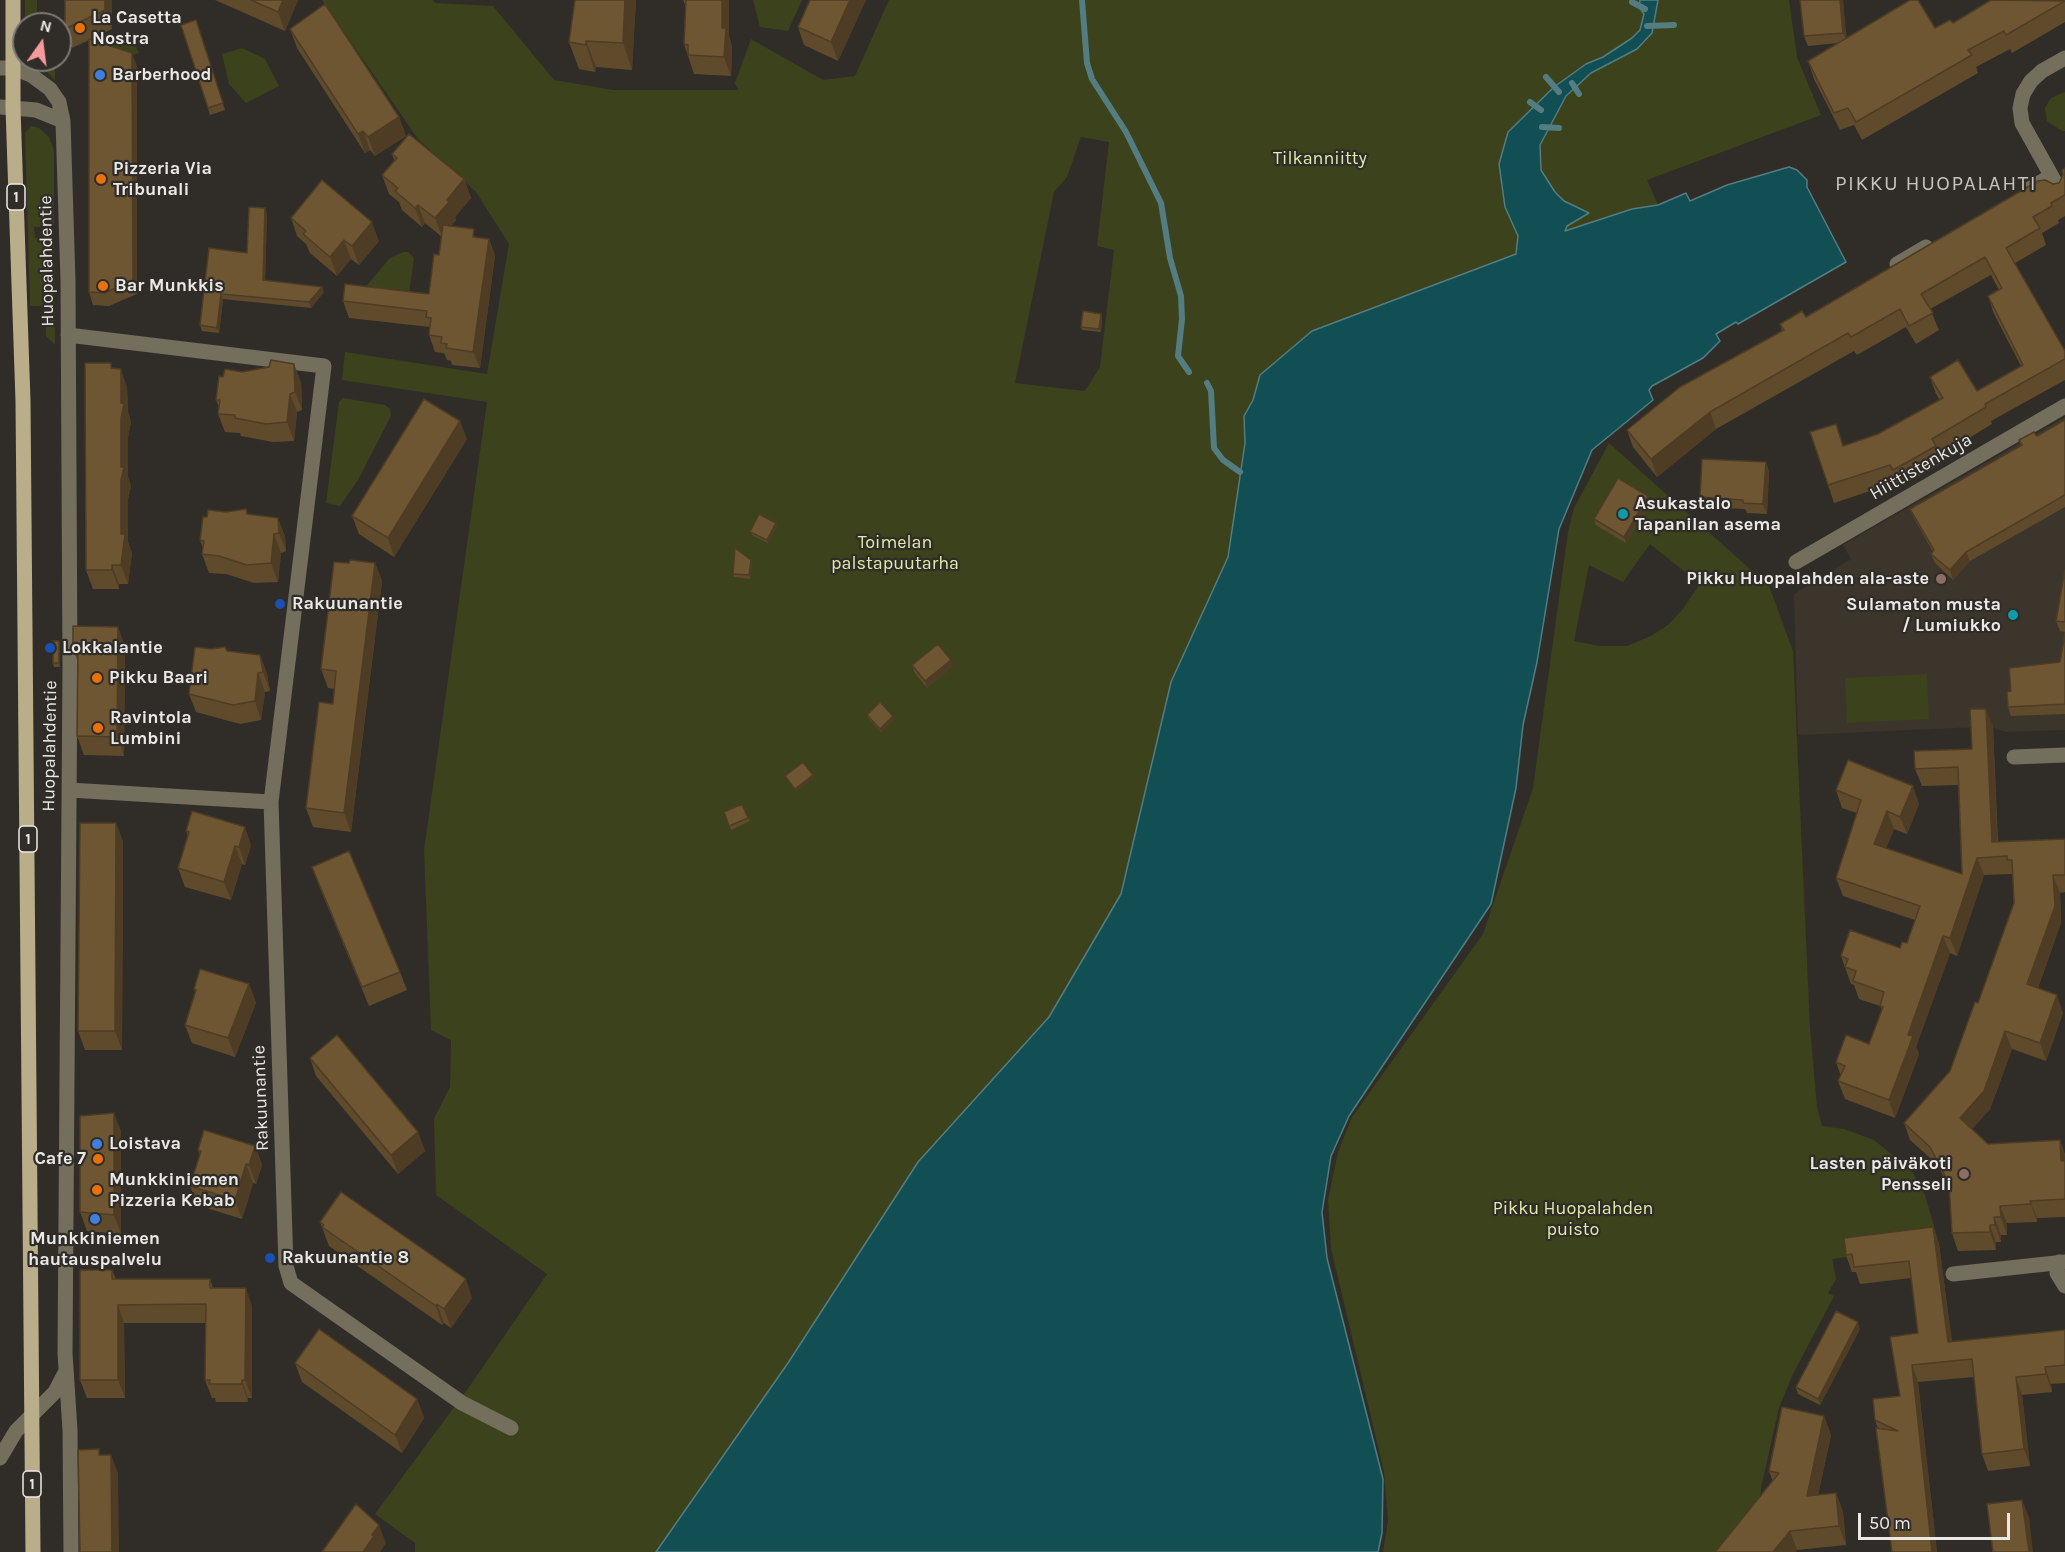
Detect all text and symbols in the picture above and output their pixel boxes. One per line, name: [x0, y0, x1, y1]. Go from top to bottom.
place label: La Casetta Nostra: [92, 7, 182, 50]
north arrow: [12, 12, 72, 72]
text: N: [38, 15, 54, 37]
marker: La Casetta Nostra: [73, 21, 87, 35]
place label: Barberhood: [112, 64, 212, 86]
marker: Barberhood: [93, 68, 107, 82]
park label: Tilkanniitty: [1273, 148, 1367, 170]
place label: Pizzeria Via Tribunali: [113, 158, 212, 201]
district label: PIKKU HUOPALAHTI: [1835, 171, 2037, 197]
marker: Pizzeria Via Tribunali: [94, 172, 108, 186]
road number: 1: [7, 184, 25, 210]
street label: Huopalahdentie: [35, 195, 59, 327]
place label: Bar Munkkis: [115, 275, 224, 297]
marker: Bar Munkkis: [96, 279, 110, 293]
street label: Hiittistenkuja: [1866, 429, 1976, 505]
place label: Asukastalo Tapanilan asema: [1635, 493, 1781, 536]
marker: Asukastalo Tapanilan asema: [1616, 507, 1630, 521]
park label: Toimelan palstapuutarha: [831, 532, 959, 574]
place label: Pikku Huopalahden ala-aste: [1686, 568, 1929, 590]
marker: Pikku Huopalahden ala-aste: [1934, 572, 1948, 586]
place label: Rakuunantie: [292, 593, 403, 615]
place label: Sulamaton musta / Lumiukko: [1846, 594, 2001, 636]
marker: Rakuunantie: [273, 597, 287, 611]
marker: Sulamaton musta / Lumiukko: [2006, 608, 2020, 622]
place label: Lokkalantie: [62, 637, 163, 659]
marker: Lokkalantie: [43, 641, 57, 655]
place label: Pikku Baari: [109, 667, 208, 689]
marker: Pikku Baari: [90, 671, 104, 685]
street label: Huopalahdentie: [38, 680, 62, 812]
place label: Ravintola Lumbini: [110, 707, 192, 750]
marker: Ravintola Lumbini: [91, 721, 105, 735]
road number: 1: [19, 826, 37, 852]
street label: Rakuunantie: [248, 1045, 274, 1151]
place label: Loistava: [109, 1133, 181, 1155]
marker: Loistava: [90, 1137, 104, 1151]
place label: Cafe 7: [34, 1148, 86, 1170]
marker: Cafe 7: [91, 1152, 105, 1166]
place label: Lasten päiväkoti Pensseli: [1810, 1153, 1952, 1196]
marker: Lasten päiväkoti Pensseli: [1957, 1167, 1971, 1181]
place label: Munkkiniemen Pizzeria Kebab: [109, 1169, 239, 1212]
marker: Munkkiniemen Pizzeria Kebab: [90, 1183, 104, 1197]
park label: Pikku Huopalahden puisto: [1493, 1198, 1653, 1240]
marker: Munkkiniemen hautauspalvelu: [88, 1212, 102, 1226]
place label: Munkkiniemen hautauspalvelu: [28, 1228, 162, 1270]
place label: Rakuunantie 8: [282, 1247, 409, 1269]
marker: Rakuunantie 8: [263, 1251, 277, 1265]
road number: 1: [23, 1471, 41, 1497]
scale bar: [1861, 1501, 2012, 1539]
text: 50 m: [1869, 1512, 1911, 1534]

